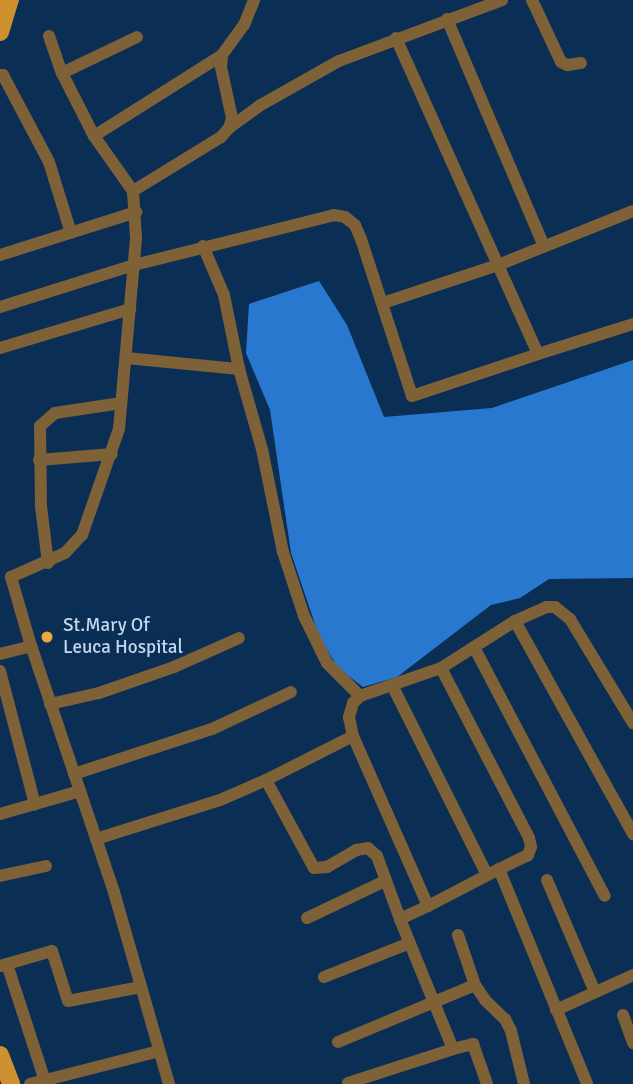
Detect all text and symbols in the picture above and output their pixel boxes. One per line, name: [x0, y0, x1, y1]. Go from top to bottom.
place label: St.Mary Of Leuca Hospital: [63, 615, 183, 659]
marker: St.Mary Of Leuca Hospital: [37, 627, 57, 647]

